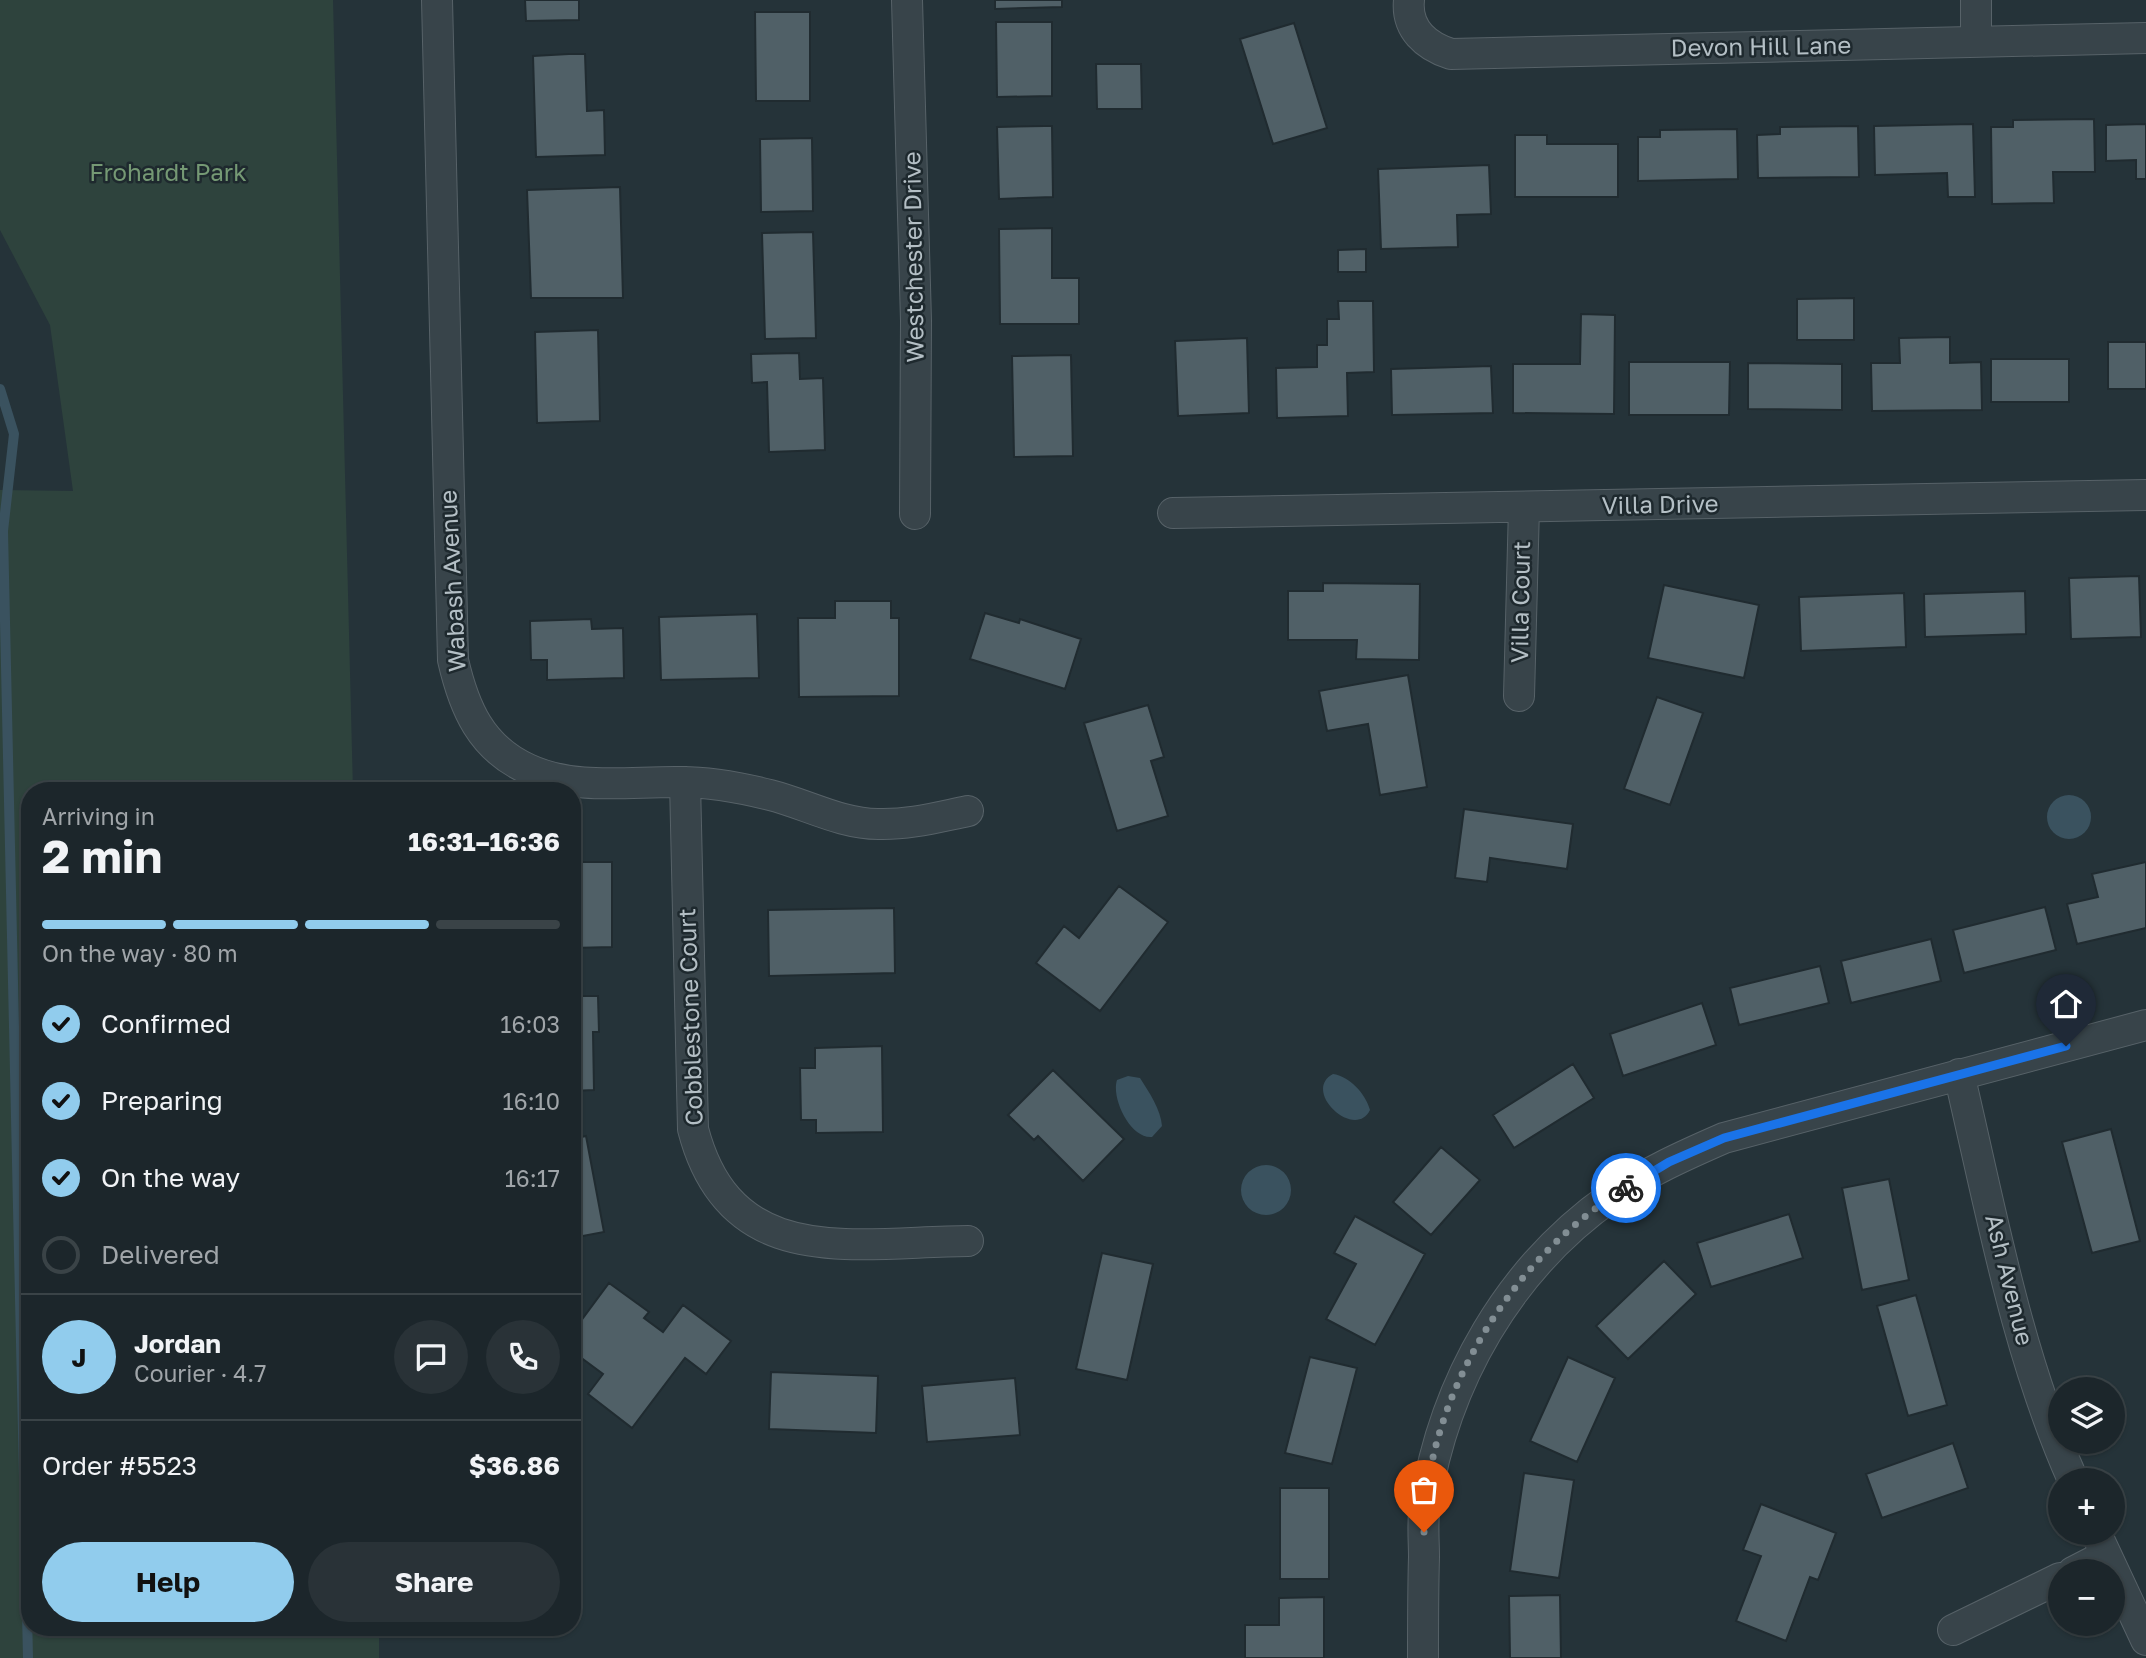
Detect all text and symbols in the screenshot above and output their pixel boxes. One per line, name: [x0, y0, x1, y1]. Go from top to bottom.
street label: Devon Hill Lane: [1670, 29, 1851, 62]
street label: Westchester Drive: [896, 151, 929, 363]
park label: Frohardt Park: [89, 157, 247, 186]
street label: Villa Drive: [1601, 488, 1719, 519]
street label: Wabash Avenue: [432, 489, 471, 673]
street label: Villa Court: [1504, 541, 1535, 663]
text: Arriving in: [42, 802, 155, 830]
text: 16:31–16:36: [408, 826, 560, 857]
text: 2 min: [42, 828, 162, 883]
street label: Cobblestone Court: [671, 908, 708, 1126]
text: On the way · 80 m: [42, 939, 238, 967]
pin: [2036, 974, 2096, 1046]
icon: home: [2047, 985, 2085, 1023]
icon: check: [42, 1005, 80, 1043]
text: Confirmed: [101, 1008, 231, 1039]
text: 16:03: [500, 1010, 560, 1038]
icon: check: [42, 1082, 80, 1120]
text: Preparing: [101, 1085, 223, 1116]
text: 16:10: [503, 1087, 560, 1115]
courier: [1591, 1153, 1661, 1223]
icon: check: [42, 1159, 80, 1197]
text: On the way: [101, 1162, 240, 1193]
text: 16:17: [505, 1164, 560, 1192]
icon: bike: [1607, 1169, 1645, 1207]
street label: Ash Avenue: [1980, 1211, 2041, 1348]
text: Delivered: [101, 1239, 220, 1270]
button: chat: [394, 1320, 468, 1394]
button: phone: [486, 1320, 560, 1394]
text: Jordan: [134, 1328, 221, 1359]
text: J: [72, 1342, 86, 1373]
text: Courier · 4.7: [134, 1359, 266, 1387]
map controls: [2048, 1377, 2125, 1636]
button: layers: [2048, 1377, 2125, 1454]
text: Order #5523: [42, 1450, 197, 1481]
text: $36.86: [469, 1450, 560, 1481]
pin: [1394, 1460, 1454, 1532]
button: +: [2048, 1468, 2125, 1545]
icon: bag: [1405, 1471, 1443, 1509]
button: Help: [42, 1542, 294, 1622]
button: Share: [308, 1542, 560, 1622]
button: −: [2048, 1559, 2125, 1636]

